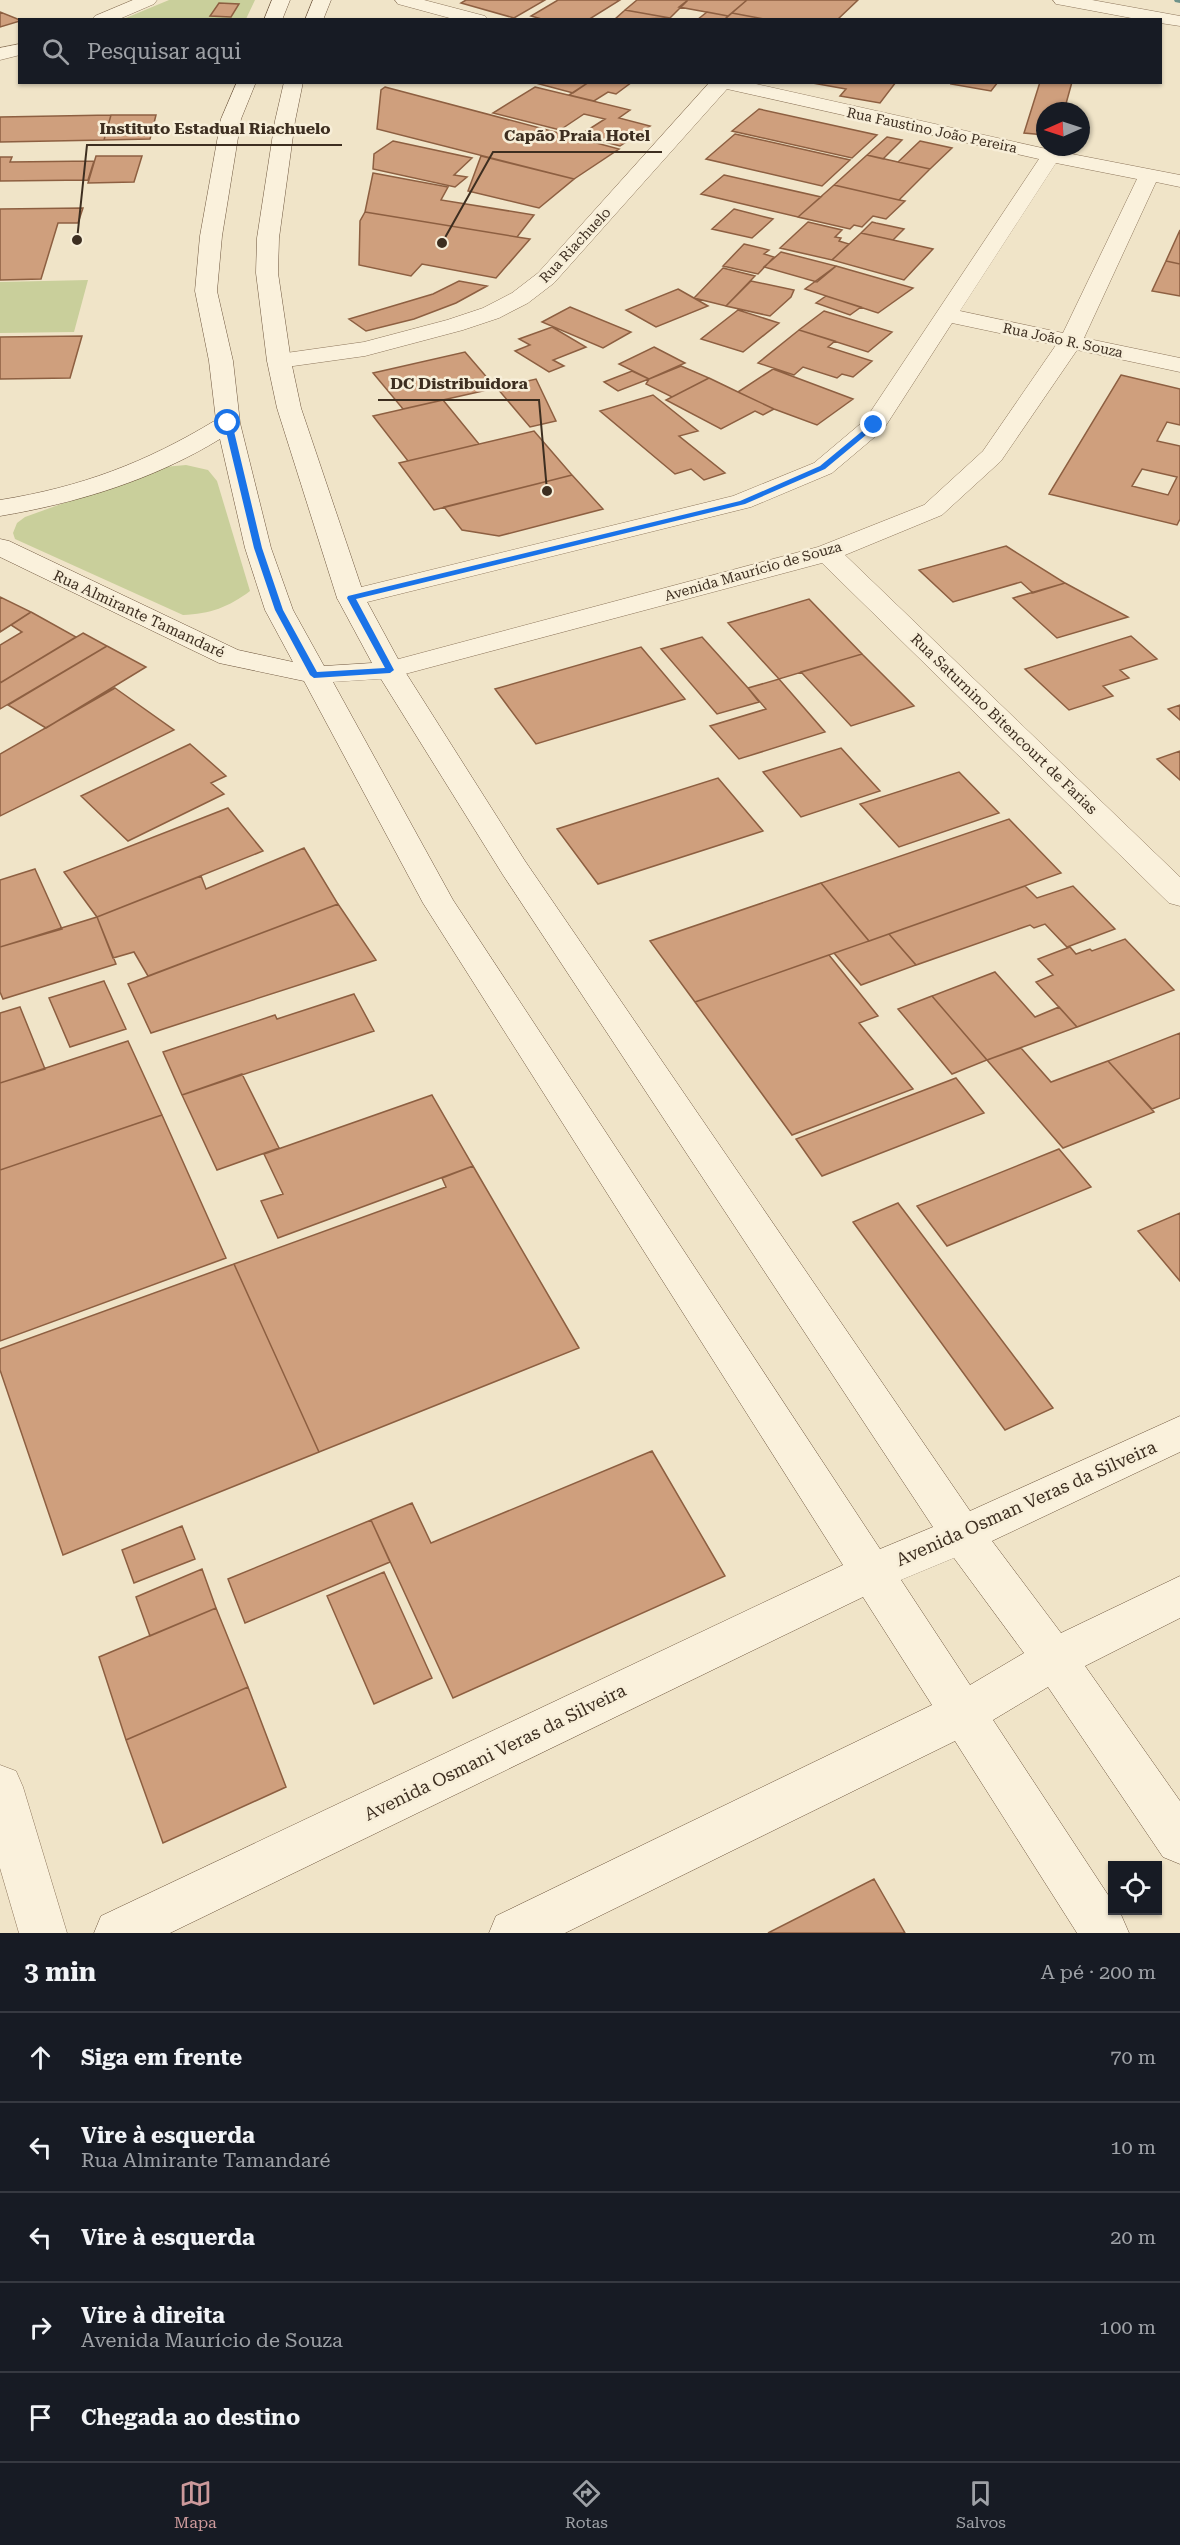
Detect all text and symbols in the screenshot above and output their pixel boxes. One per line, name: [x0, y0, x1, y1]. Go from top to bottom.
search box: [18, 18, 1162, 84]
icon: search: [39, 35, 72, 68]
text: Pesquisar aqui: [87, 39, 241, 64]
north arrow: [1036, 102, 1090, 156]
street label: Rua Faustino João Pereira: [845, 104, 1019, 156]
callout: Instituto Estadual Riachuelo: [87, 111, 342, 145]
callout: Capão Praia Hotel: [493, 118, 662, 152]
text: Instituto Estadual Riachuelo: [99, 119, 331, 138]
text: Capão Praia Hotel: [504, 126, 651, 145]
street label: Rua Riachuelo: [536, 204, 614, 286]
street label: Rua João R. Souza: [1001, 319, 1125, 361]
callout: DC Distribuidora: [378, 366, 539, 400]
text: DC Distribuidora: [390, 374, 528, 393]
route start: [214, 409, 240, 435]
route end: [860, 411, 886, 437]
street label: Avenida Maurício de Souza: [663, 538, 844, 604]
street label: Rua Almirante Tamandaré: [50, 566, 228, 662]
street label: Rua Saturnino Bitencourt de Farias: [907, 630, 1101, 818]
street label: Avenida Osman Veras da Silveira: [892, 1436, 1160, 1570]
street label: Avenida Osmani Veras da Silveira: [361, 1679, 630, 1825]
map controls: [1108, 1861, 1162, 1915]
button: locate: [1108, 1861, 1162, 1915]
text: 3 min: [24, 1957, 96, 1987]
text: A pé · 200 m: [1041, 1960, 1156, 1984]
icon: ahead: [24, 2041, 57, 2074]
text: Siga em frente: [81, 2045, 242, 2070]
text: 70 m: [1110, 2045, 1156, 2069]
text: Vire à esquerda: [81, 2123, 255, 2148]
icon: left: [24, 2131, 57, 2164]
text: 10 m: [1110, 2135, 1156, 2159]
text: Rua Almirante Tamandaré: [81, 2148, 331, 2172]
icon: left: [24, 2221, 57, 2254]
text: Vire à esquerda: [81, 2225, 255, 2250]
text: 20 m: [1110, 2225, 1156, 2249]
text: Vire à direita: [81, 2303, 225, 2328]
icon: right: [24, 2311, 57, 2344]
text: 100 m: [1099, 2315, 1156, 2339]
text: Avenida Maurício de Souza: [81, 2328, 343, 2352]
icon: arrive: [24, 2401, 57, 2434]
text: Chegada ao destino: [81, 2405, 300, 2430]
tab: Mapa: [174, 2477, 217, 2532]
tab: Rotas: [565, 2477, 608, 2532]
tab: Salvos: [956, 2477, 1006, 2532]

